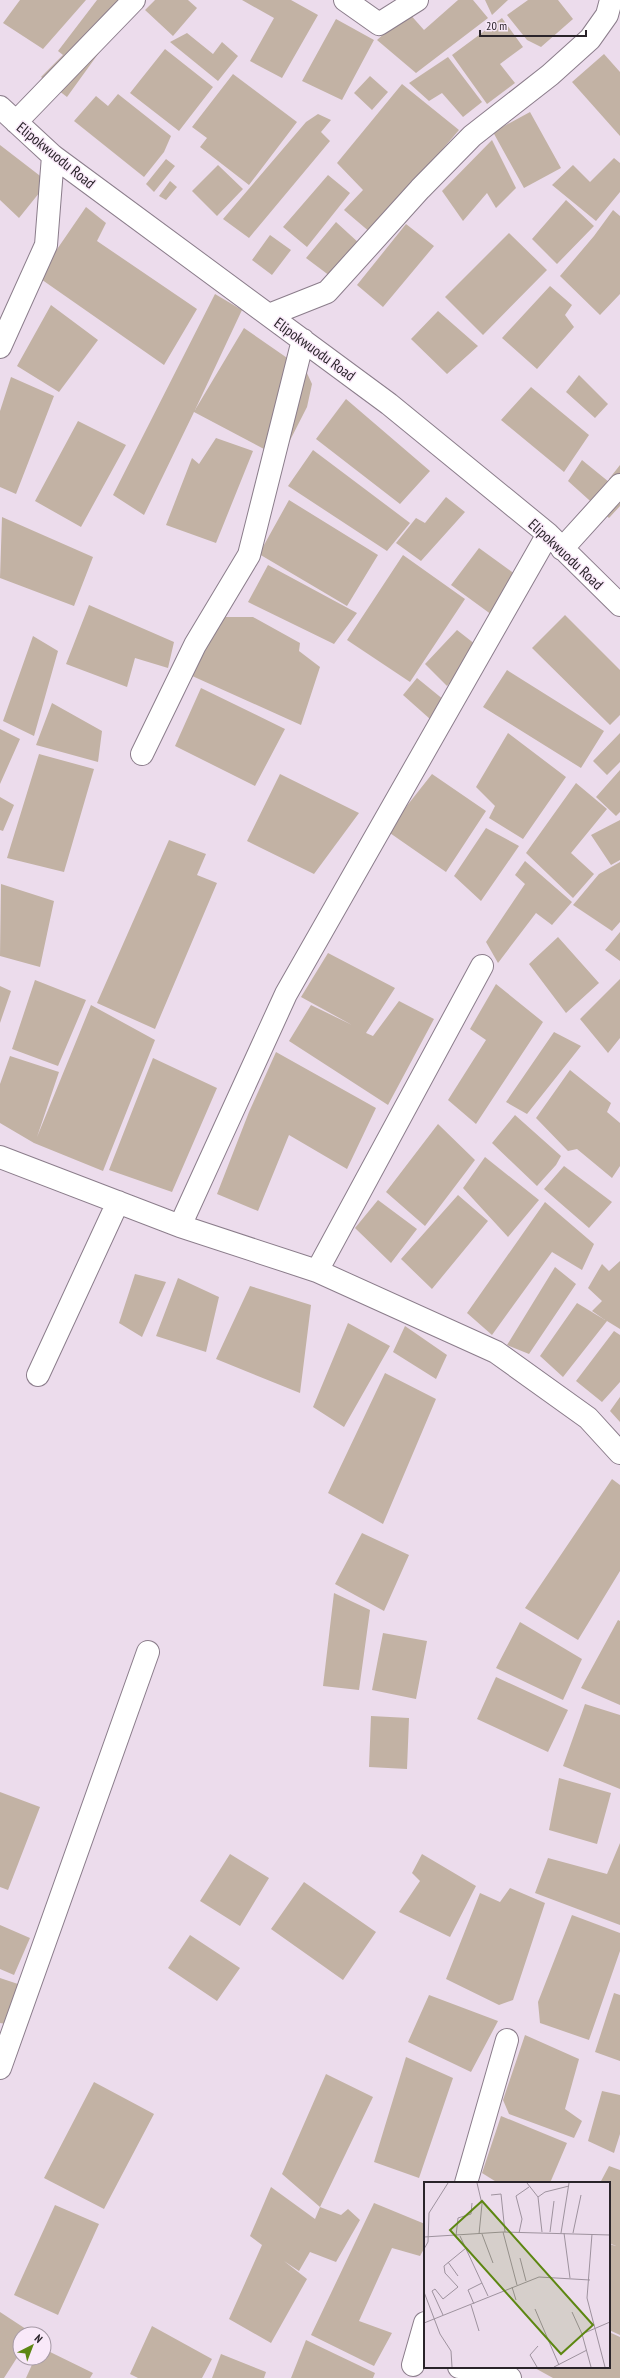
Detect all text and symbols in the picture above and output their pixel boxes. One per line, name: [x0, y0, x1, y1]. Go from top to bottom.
scale bar: [480, 12, 586, 38]
text: 20 m: [486, 18, 507, 33]
street label: Elipokwuodu Road: [13, 118, 99, 192]
street label: Elipokwuodu Road: [271, 313, 359, 385]
street label: Elipokwuodu Road: [525, 514, 607, 594]
inset map: [424, 2182, 610, 2368]
north arrow: [12, 2326, 52, 2366]
text: N: [32, 2331, 46, 2346]

